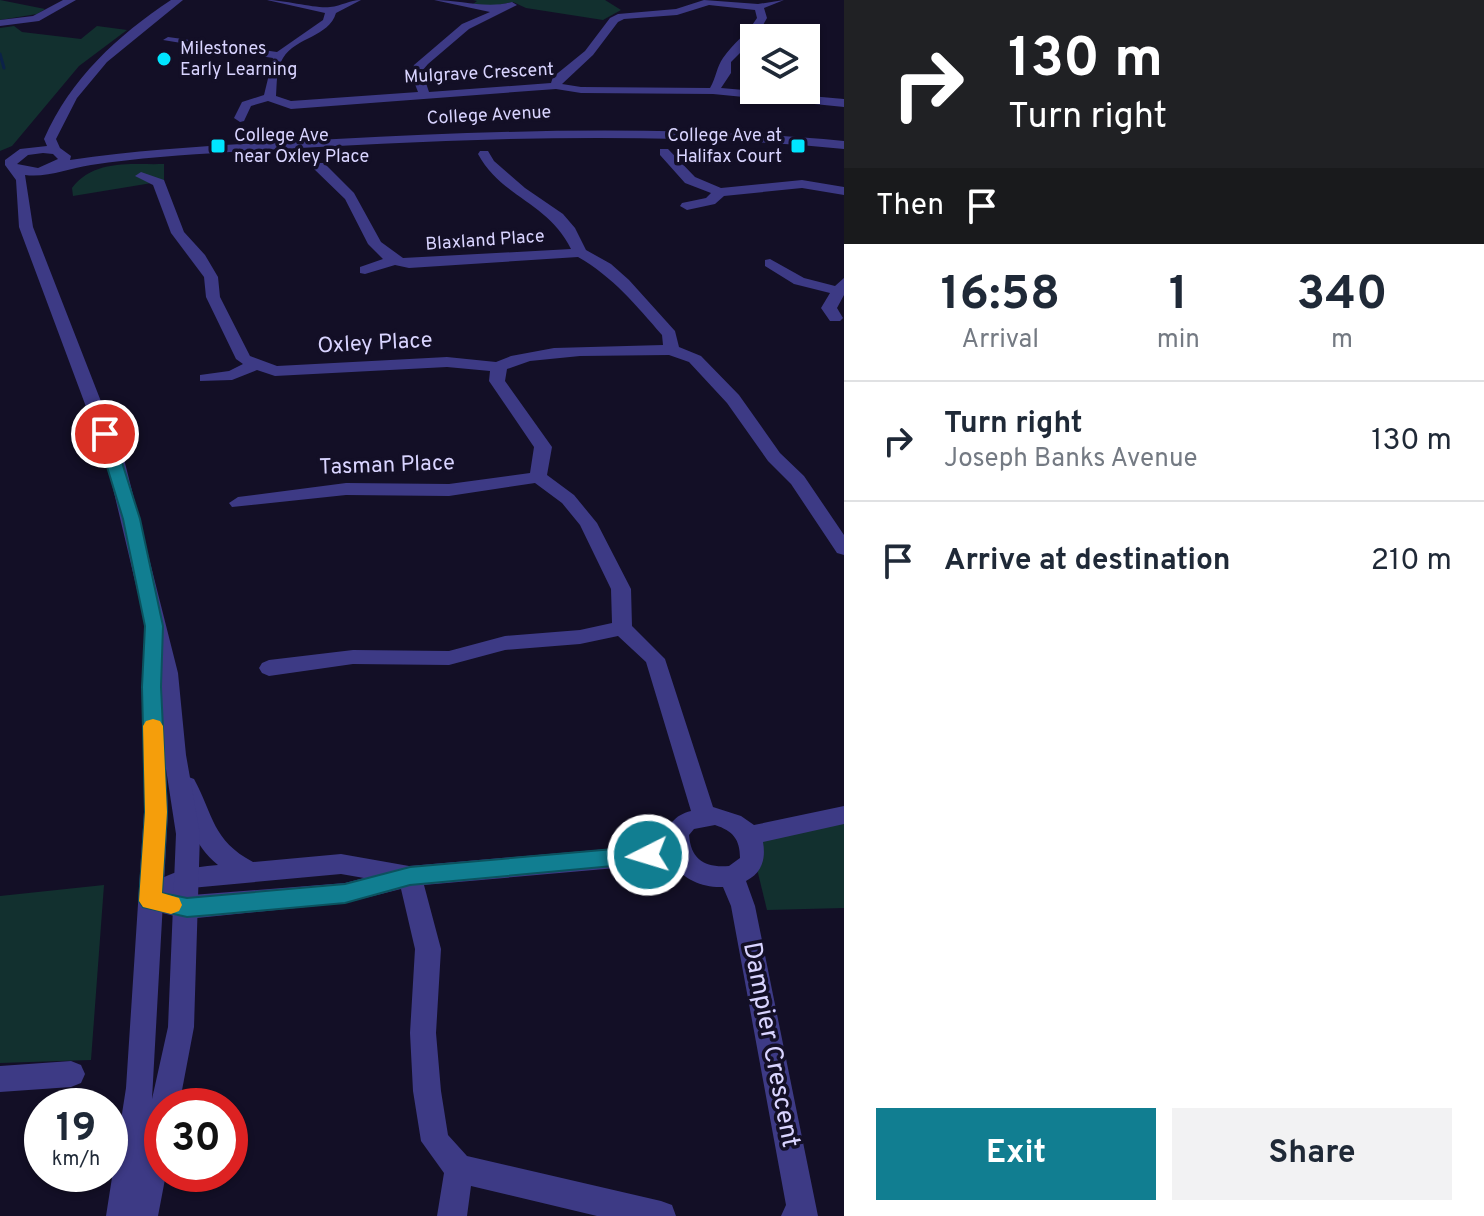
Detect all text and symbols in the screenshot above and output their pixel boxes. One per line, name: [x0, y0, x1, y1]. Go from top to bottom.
map controls: [740, 24, 820, 104]
button: layers: [740, 24, 820, 104]
text: 130 m: [1008, 26, 1163, 96]
icon: right: [876, 32, 980, 136]
place label: Milestones Early Learning: [180, 38, 297, 82]
marker: Milestones Early Learning: [155, 50, 173, 68]
street label: Mulgrave Crescent: [403, 59, 555, 89]
text: Turn right: [1008, 95, 1167, 141]
street label: College Avenue: [426, 101, 552, 131]
place label: College Ave near Oxley Place: [234, 125, 369, 169]
place label: College Ave at Halifax Court: [667, 125, 782, 169]
marker: College Ave near Oxley Place: [209, 137, 227, 155]
marker: College Ave at Halifax Court: [789, 137, 807, 155]
icon: arrive: [960, 184, 1004, 228]
text: Then: [876, 188, 944, 225]
street label: Blaxland Place: [425, 225, 545, 257]
text: 16:58: [940, 266, 1060, 326]
text: 1: [1169, 266, 1188, 326]
text: 340: [1296, 266, 1388, 326]
text: Arrival: [962, 324, 1039, 357]
text: min: [1157, 324, 1200, 357]
text: m: [1331, 324, 1353, 357]
street label: Oxley Place: [317, 328, 433, 360]
pin: [71, 400, 139, 468]
text: Turn right: [944, 406, 1082, 443]
icon: arrive: [83, 412, 127, 456]
icon: right: [876, 419, 920, 463]
text: 130 m: [1371, 423, 1452, 460]
text: Joseph Banks Avenue: [944, 443, 1197, 476]
street label: Tasman Place: [319, 450, 455, 482]
icon: arrive: [876, 539, 920, 583]
text: Arrive at destination: [944, 543, 1230, 580]
text: 210 m: [1371, 543, 1452, 580]
position arrow: [606, 813, 690, 897]
street label: Dampier Crescent: [734, 939, 806, 1151]
speed limit sign: 30: [144, 1088, 248, 1192]
text: 19: [56, 1105, 96, 1155]
button: Exit: [876, 1108, 1156, 1200]
button: Share: [1172, 1108, 1452, 1200]
text: km/h: [52, 1147, 100, 1173]

